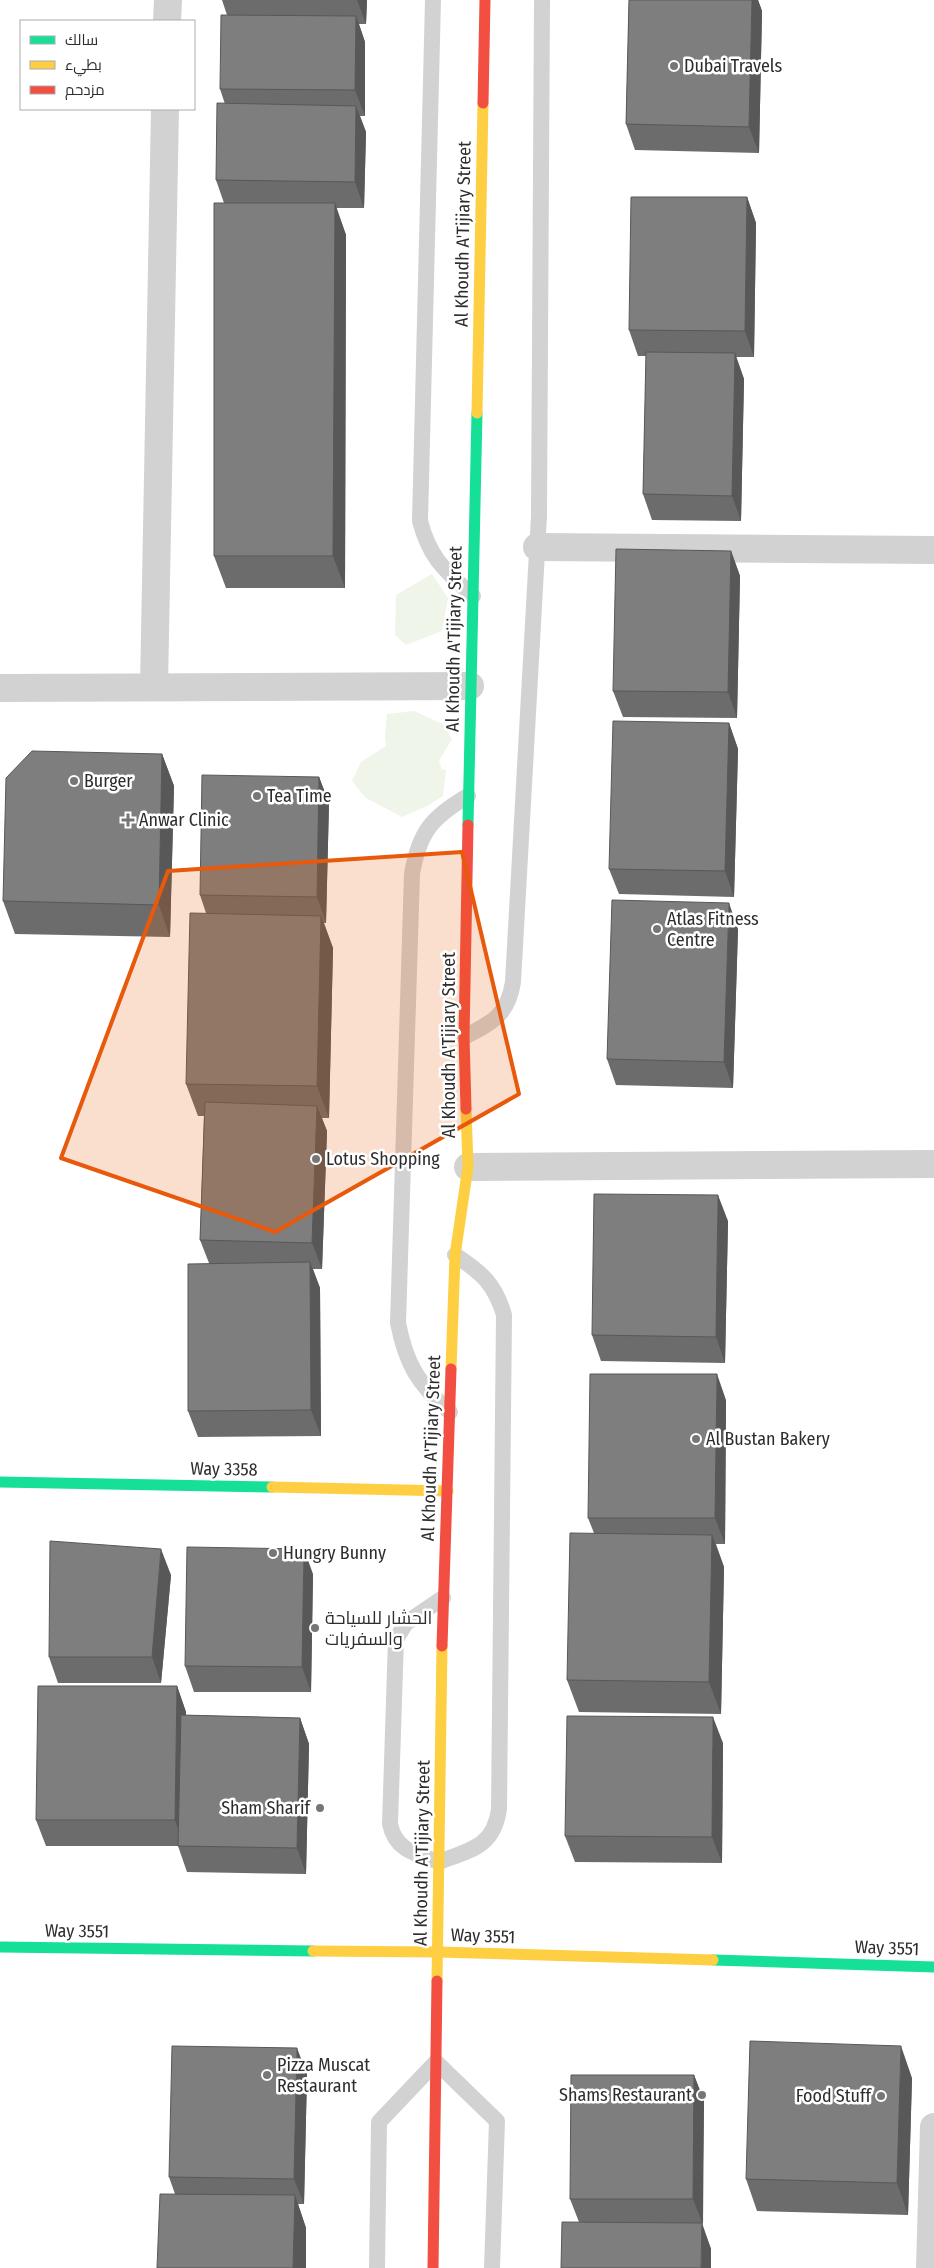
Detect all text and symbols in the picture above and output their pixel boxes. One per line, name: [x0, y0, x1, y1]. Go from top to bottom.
legend: [20, 20, 195, 110]
text: سالك: [65, 31, 98, 49]
place label: Dubai Travels: [684, 55, 783, 77]
text: بطيء: [65, 56, 102, 77]
marker: Dubai Travels: [668, 60, 680, 72]
text: مزدحم: [65, 81, 105, 100]
street label: Al Khoudh A'Tijiary Street: [450, 141, 476, 327]
street label: Al Khoudh A'Tijiary Street: [441, 546, 467, 732]
place label: Burger: [84, 770, 133, 792]
marker: Burger: [68, 775, 80, 787]
place label: Tea Time: [267, 785, 332, 807]
marker: Tea Time: [251, 790, 263, 802]
place label: Anwar Clinic: [139, 809, 229, 831]
marker: Anwar Clinic: [121, 813, 135, 827]
place label: Atlas Fitness Centre: [667, 908, 759, 951]
marker: Atlas Fitness Centre: [651, 923, 663, 935]
street label: Al Khoudh A'Tijiary Street: [438, 952, 460, 1138]
place label: Lotus Shopping: [326, 1148, 440, 1170]
marker: Lotus Shopping: [310, 1153, 322, 1165]
street label: Al Khoudh A'Tijiary Street: [417, 1355, 445, 1541]
place label: Al Bustan Bakery: [706, 1428, 830, 1450]
marker: Al Bustan Bakery: [690, 1433, 702, 1445]
street label: Way 3358: [190, 1457, 258, 1481]
place label: Hungry Bunny: [283, 1542, 386, 1564]
marker: Hungry Bunny: [267, 1547, 279, 1559]
place label: الحشار للسياحة والسفريات: [325, 1607, 432, 1650]
marker: الحشار للسياحة والسفريات: [309, 1622, 321, 1634]
street label: Al Khoudh A'Tijiary Street: [409, 1760, 435, 1946]
place label: Sham Sharif: [221, 1797, 311, 1819]
marker: Sham Sharif: [314, 1802, 326, 1814]
street label: Way 3551: [45, 1919, 109, 1943]
street label: Way 3551: [450, 1924, 516, 1948]
street label: Way 3551: [854, 1936, 920, 1960]
place label: Pizza Muscat Restaurant: [277, 2054, 370, 2097]
marker: Pizza Muscat Restaurant: [261, 2069, 273, 2081]
place label: Shams Restaurant: [559, 2084, 692, 2106]
place label: Food Stuff: [796, 2085, 872, 2107]
marker: Shams Restaurant: [696, 2089, 708, 2101]
marker: Food Stuff: [875, 2090, 887, 2102]

